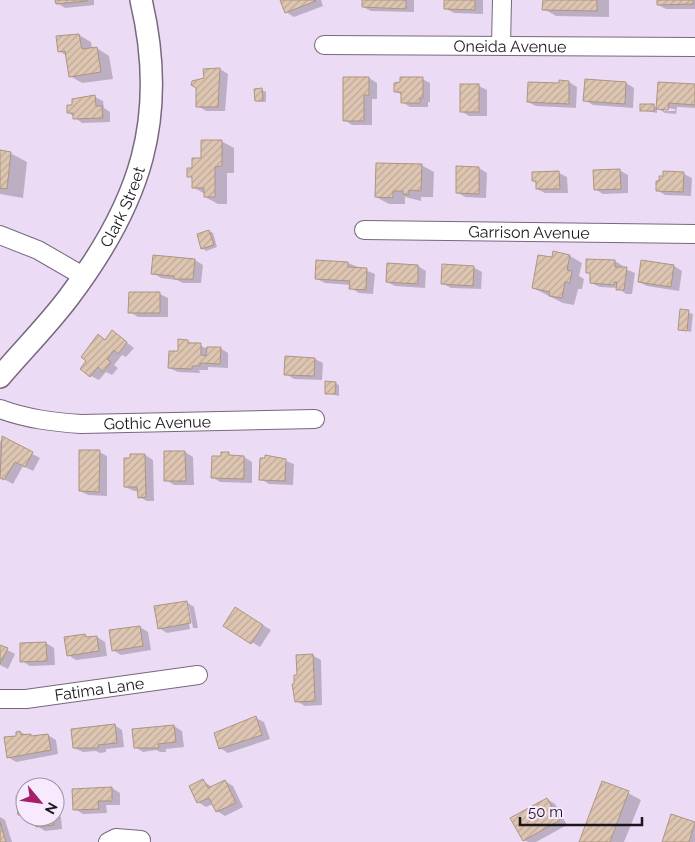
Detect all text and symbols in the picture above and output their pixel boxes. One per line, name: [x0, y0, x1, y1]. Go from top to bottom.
street label: Oneida Avenue: [454, 36, 566, 56]
street label: Clark Street: [96, 164, 149, 251]
street label: Garrison Avenue: [468, 222, 590, 242]
street label: Gothic Avenue: [103, 412, 211, 433]
street label: Fatima Lane: [53, 673, 145, 704]
north arrow: [15, 777, 65, 827]
scale bar: [520, 794, 642, 826]
text: N: [42, 800, 61, 817]
text: 50 m: [528, 803, 563, 821]

